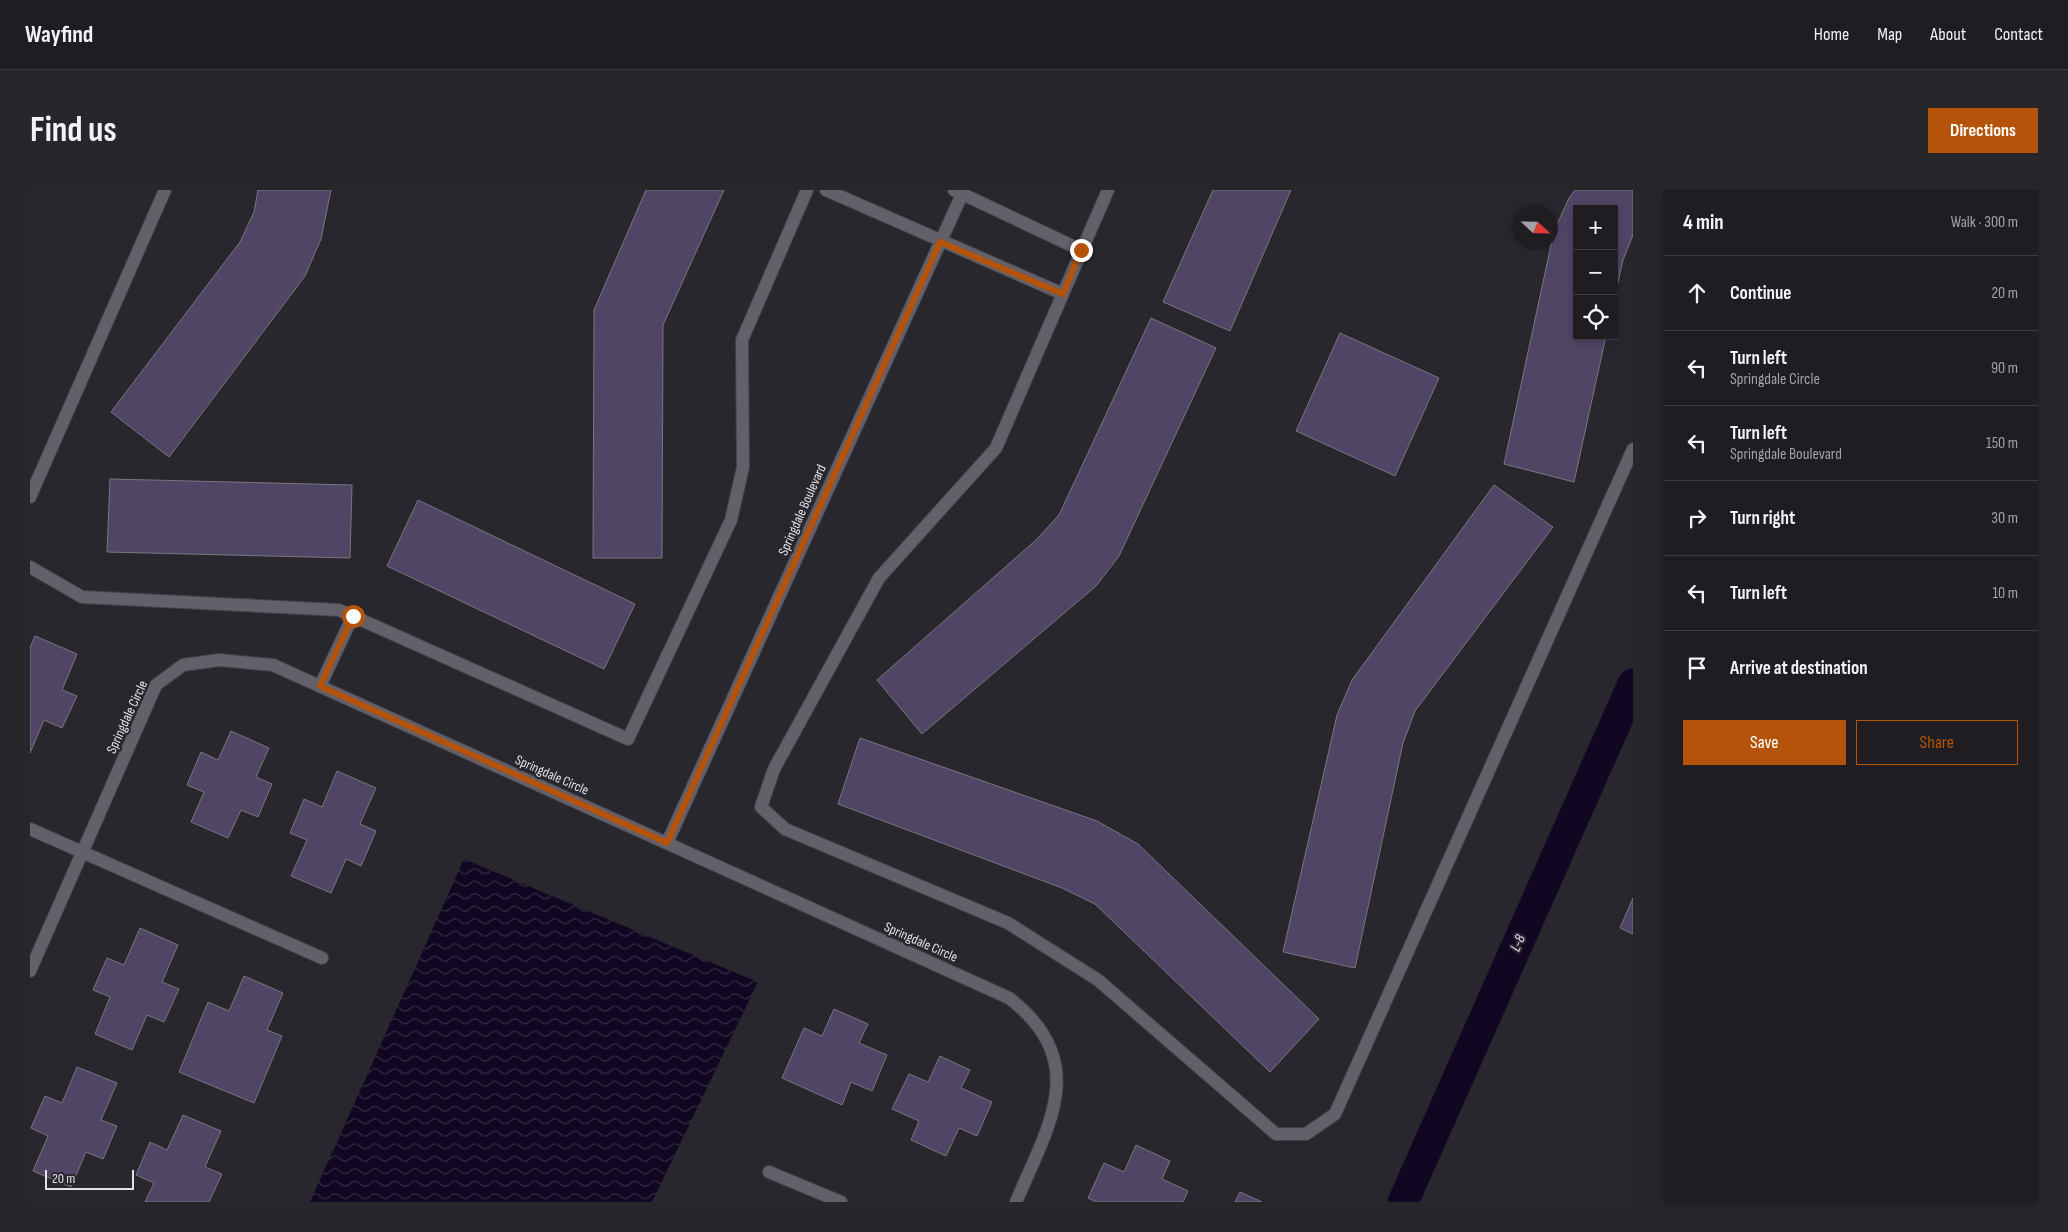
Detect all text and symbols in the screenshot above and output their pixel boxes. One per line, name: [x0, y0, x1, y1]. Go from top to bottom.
text: Wayfind: [25, 20, 93, 49]
text: Home: [1814, 24, 1849, 45]
text: Map: [1877, 24, 1902, 45]
text: About: [1930, 24, 1966, 45]
text: Contact: [1994, 24, 2043, 45]
button: Directions: [1928, 108, 2038, 153]
text: Find us: [30, 109, 117, 152]
north arrow: [1513, 205, 1558, 250]
map controls: [1573, 205, 1618, 340]
button: +: [1573, 205, 1618, 250]
text: 4 min: [1683, 210, 1724, 235]
text: Walk · 300 m: [1951, 213, 2018, 232]
route end: [1070, 239, 1093, 262]
button: −: [1573, 250, 1618, 295]
icon: ahead: [1683, 279, 1711, 307]
text: Continue: [1730, 282, 1791, 305]
text: 20 m: [1991, 284, 2018, 303]
button: locate: [1573, 295, 1618, 340]
text: Turn left: [1730, 347, 1787, 370]
icon: left: [1683, 354, 1711, 382]
text: 90 m: [1991, 359, 2018, 378]
text: Springdale Circle: [1730, 370, 1820, 389]
text: Turn left: [1730, 422, 1787, 445]
icon: left: [1683, 429, 1711, 457]
text: 150 m: [1986, 434, 2018, 453]
text: Springdale Boulevard: [1730, 445, 1842, 464]
street label: Springdale Boulevard: [774, 462, 830, 558]
icon: right: [1683, 504, 1711, 532]
text: Turn right: [1730, 507, 1795, 530]
text: 30 m: [1991, 509, 2018, 528]
icon: left: [1683, 579, 1711, 607]
text: Turn left: [1730, 582, 1787, 605]
text: 10 m: [1992, 584, 2018, 603]
route start: [342, 605, 365, 628]
icon: arrive: [1683, 654, 1711, 682]
text: Arrive at destination: [1730, 657, 1868, 680]
street label: Springdale Circle: [103, 678, 151, 756]
button: Save: [1683, 720, 1846, 765]
button: Share: [1856, 720, 2018, 765]
street label: Springdale Circle: [513, 751, 591, 799]
street label: Springdale Circle: [882, 918, 960, 966]
water label: L-8: [1506, 931, 1530, 954]
scale bar: [45, 1167, 134, 1190]
text: 20 m: [52, 1170, 75, 1187]

